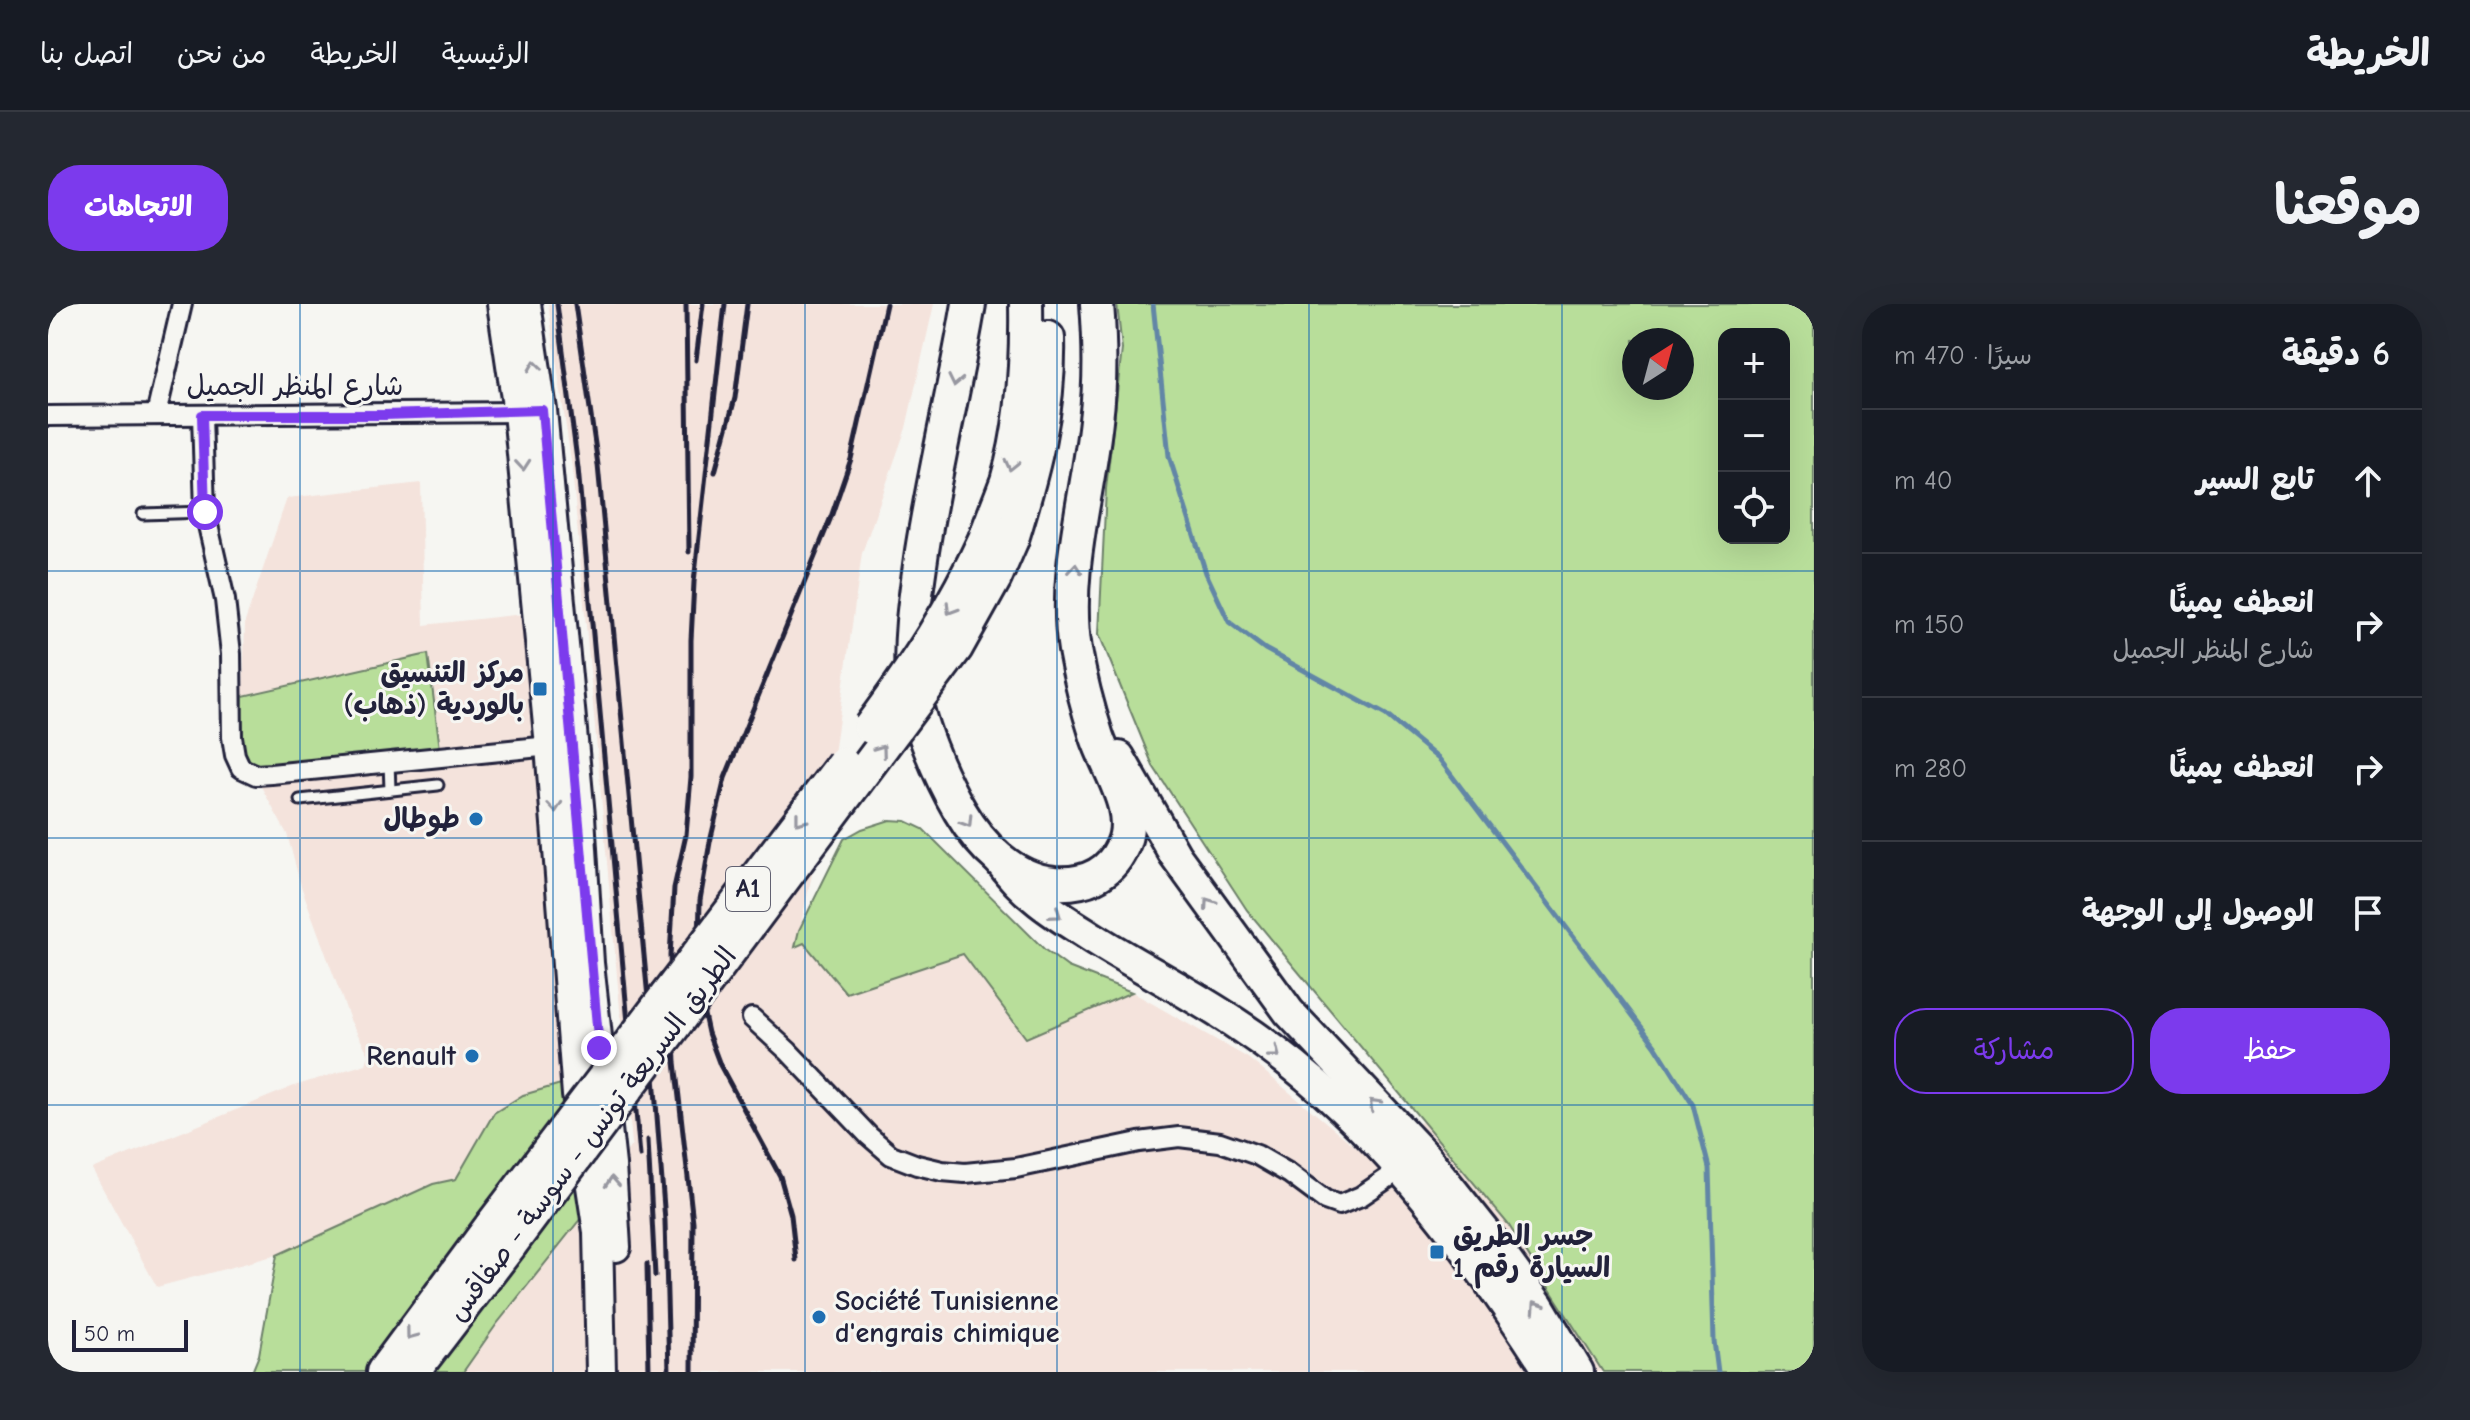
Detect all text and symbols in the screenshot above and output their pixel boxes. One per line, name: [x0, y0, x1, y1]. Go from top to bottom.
text: الخريطة: [2306, 32, 2430, 76]
text: اتصل بنا: [40, 38, 133, 70]
text: من نحن: [177, 38, 266, 70]
text: الخريطة: [310, 38, 398, 70]
text: الرئيسية: [442, 38, 530, 70]
button: الاتجاهات: [48, 165, 228, 251]
text: موقعنا: [2274, 174, 2422, 238]
north arrow: [1622, 328, 1694, 400]
map controls: [1718, 328, 1790, 544]
button: +: [1718, 328, 1790, 400]
text: 6 دقيقة: [2282, 334, 2390, 374]
text: سيرًا · 470 m: [1894, 341, 2032, 371]
one-way arrow: [527, 359, 544, 373]
street label: شارع المنظر الجميل: [186, 370, 404, 405]
one-way arrow: [947, 373, 964, 387]
button: −: [1718, 400, 1790, 472]
one-way arrow: [1003, 457, 1020, 471]
one-way arrow: [514, 459, 531, 472]
icon: ahead: [2346, 459, 2390, 503]
text: تابع السير: [2196, 462, 2314, 497]
text: 40 m: [1894, 466, 1953, 496]
button: locate: [1718, 472, 1790, 544]
route start: [187, 494, 223, 530]
one-way arrow: [1066, 562, 1083, 575]
text: انعطف يمينًا: [2169, 585, 2314, 620]
one-way arrow: [945, 600, 960, 614]
icon: right: [2346, 603, 2390, 647]
text: 150 m: [1894, 610, 1964, 640]
text: شارع المنظر الجميل: [2112, 635, 2314, 665]
place label: مركز التنسيق بالوردية (ذهاب): [343, 657, 524, 722]
marker: مركز التنسيق بالوردية (ذهاب): [531, 680, 549, 698]
one-way arrow: [871, 744, 886, 758]
icon: right: [2346, 747, 2390, 791]
text: انعطف يمينًا: [2169, 750, 2314, 785]
text: 280 m: [1894, 754, 1967, 784]
one-way arrow: [546, 801, 563, 814]
place label: طوطال: [383, 803, 460, 837]
marker: طوطال: [467, 810, 485, 828]
one-way arrow: [795, 811, 809, 826]
one-way arrow: [957, 813, 972, 828]
road number: A1: [726, 867, 770, 911]
icon: arrive: [2346, 891, 2390, 935]
text: الوصول إلى الوجهة: [2082, 894, 2314, 929]
one-way arrow: [1204, 898, 1219, 912]
one-way arrow: [1047, 904, 1061, 919]
street label: الطريق السريعة تونس - سوسة - صفاقس: [441, 941, 743, 1327]
button: مشاركة: [1894, 1008, 2134, 1094]
button: حفظ: [2150, 1008, 2390, 1094]
route end: [581, 1030, 617, 1066]
place label: Renault: [366, 1040, 457, 1072]
one-way arrow: [1266, 1043, 1281, 1057]
marker: Renault: [463, 1047, 481, 1065]
one-way arrow: [1369, 1099, 1383, 1113]
one-way arrow: [604, 1175, 621, 1188]
place label: جسر الطريق السيارة رقم 1: [1453, 1220, 1610, 1289]
marker: جسر الطريق السيارة رقم 1: [1428, 1243, 1446, 1261]
place label: Société Tunisienne d'engrais chimique: [835, 1285, 1060, 1349]
one-way arrow: [1532, 1300, 1547, 1314]
marker: Société Tunisienne d'engrais chimique: [810, 1308, 828, 1326]
scale bar: [72, 1316, 188, 1352]
text: 50 m: [84, 1321, 135, 1347]
one-way arrow: [406, 1325, 421, 1339]

